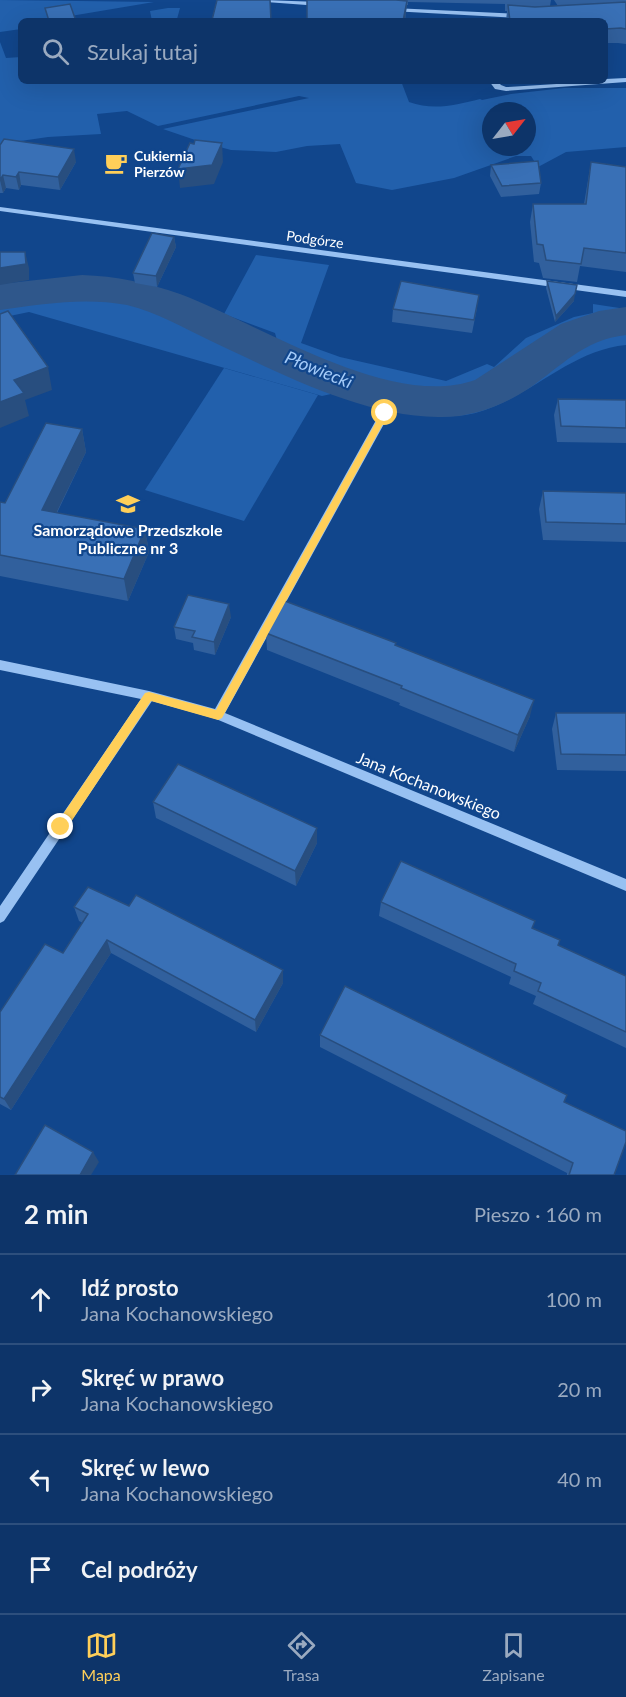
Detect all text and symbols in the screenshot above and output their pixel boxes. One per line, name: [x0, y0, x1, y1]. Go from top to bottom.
search box: [18, 18, 608, 84]
icon: search: [39, 35, 72, 68]
text: Szukaj tutaj: [87, 38, 198, 65]
north arrow: [482, 102, 536, 156]
place label: Cukiernia Pierzów: [134, 147, 193, 180]
cafe icon: Cukiernia Pierzów: [103, 150, 129, 176]
street label: Podgórze: [285, 227, 345, 251]
water label: Płowiecki: [282, 345, 356, 393]
route start: [371, 399, 397, 425]
school or university icon: Samorządowe Przedszkole Publiczne nr 3: [115, 491, 141, 517]
place label: Samorządowe Przedszkole Publiczne nr 3: [34, 520, 223, 557]
street label: Jana Kochanowskiego: [354, 747, 504, 823]
route end: [47, 813, 73, 839]
text: 2 min: [24, 1198, 88, 1230]
text: Pieszo · 160 m: [474, 1202, 602, 1226]
text: Idź prosto: [81, 1274, 179, 1301]
icon: ahead: [24, 1283, 57, 1316]
text: 100 m: [546, 1287, 602, 1311]
text: Jana Kochanowskiego: [81, 1301, 273, 1325]
text: Skręć w prawo: [81, 1364, 224, 1391]
icon: right: [24, 1373, 57, 1406]
text: 20 m: [557, 1377, 602, 1401]
text: Jana Kochanowskiego: [81, 1391, 273, 1415]
text: Skręć w lewo: [81, 1454, 210, 1481]
icon: left: [24, 1463, 57, 1496]
text: 40 m: [557, 1467, 602, 1491]
text: Jana Kochanowskiego: [81, 1481, 273, 1505]
icon: arrive: [24, 1553, 57, 1586]
text: Cel podróży: [81, 1556, 198, 1583]
tab: Mapa: [81, 1629, 121, 1684]
tab: Trasa: [283, 1629, 320, 1684]
tab: Zapisane: [482, 1629, 545, 1684]

